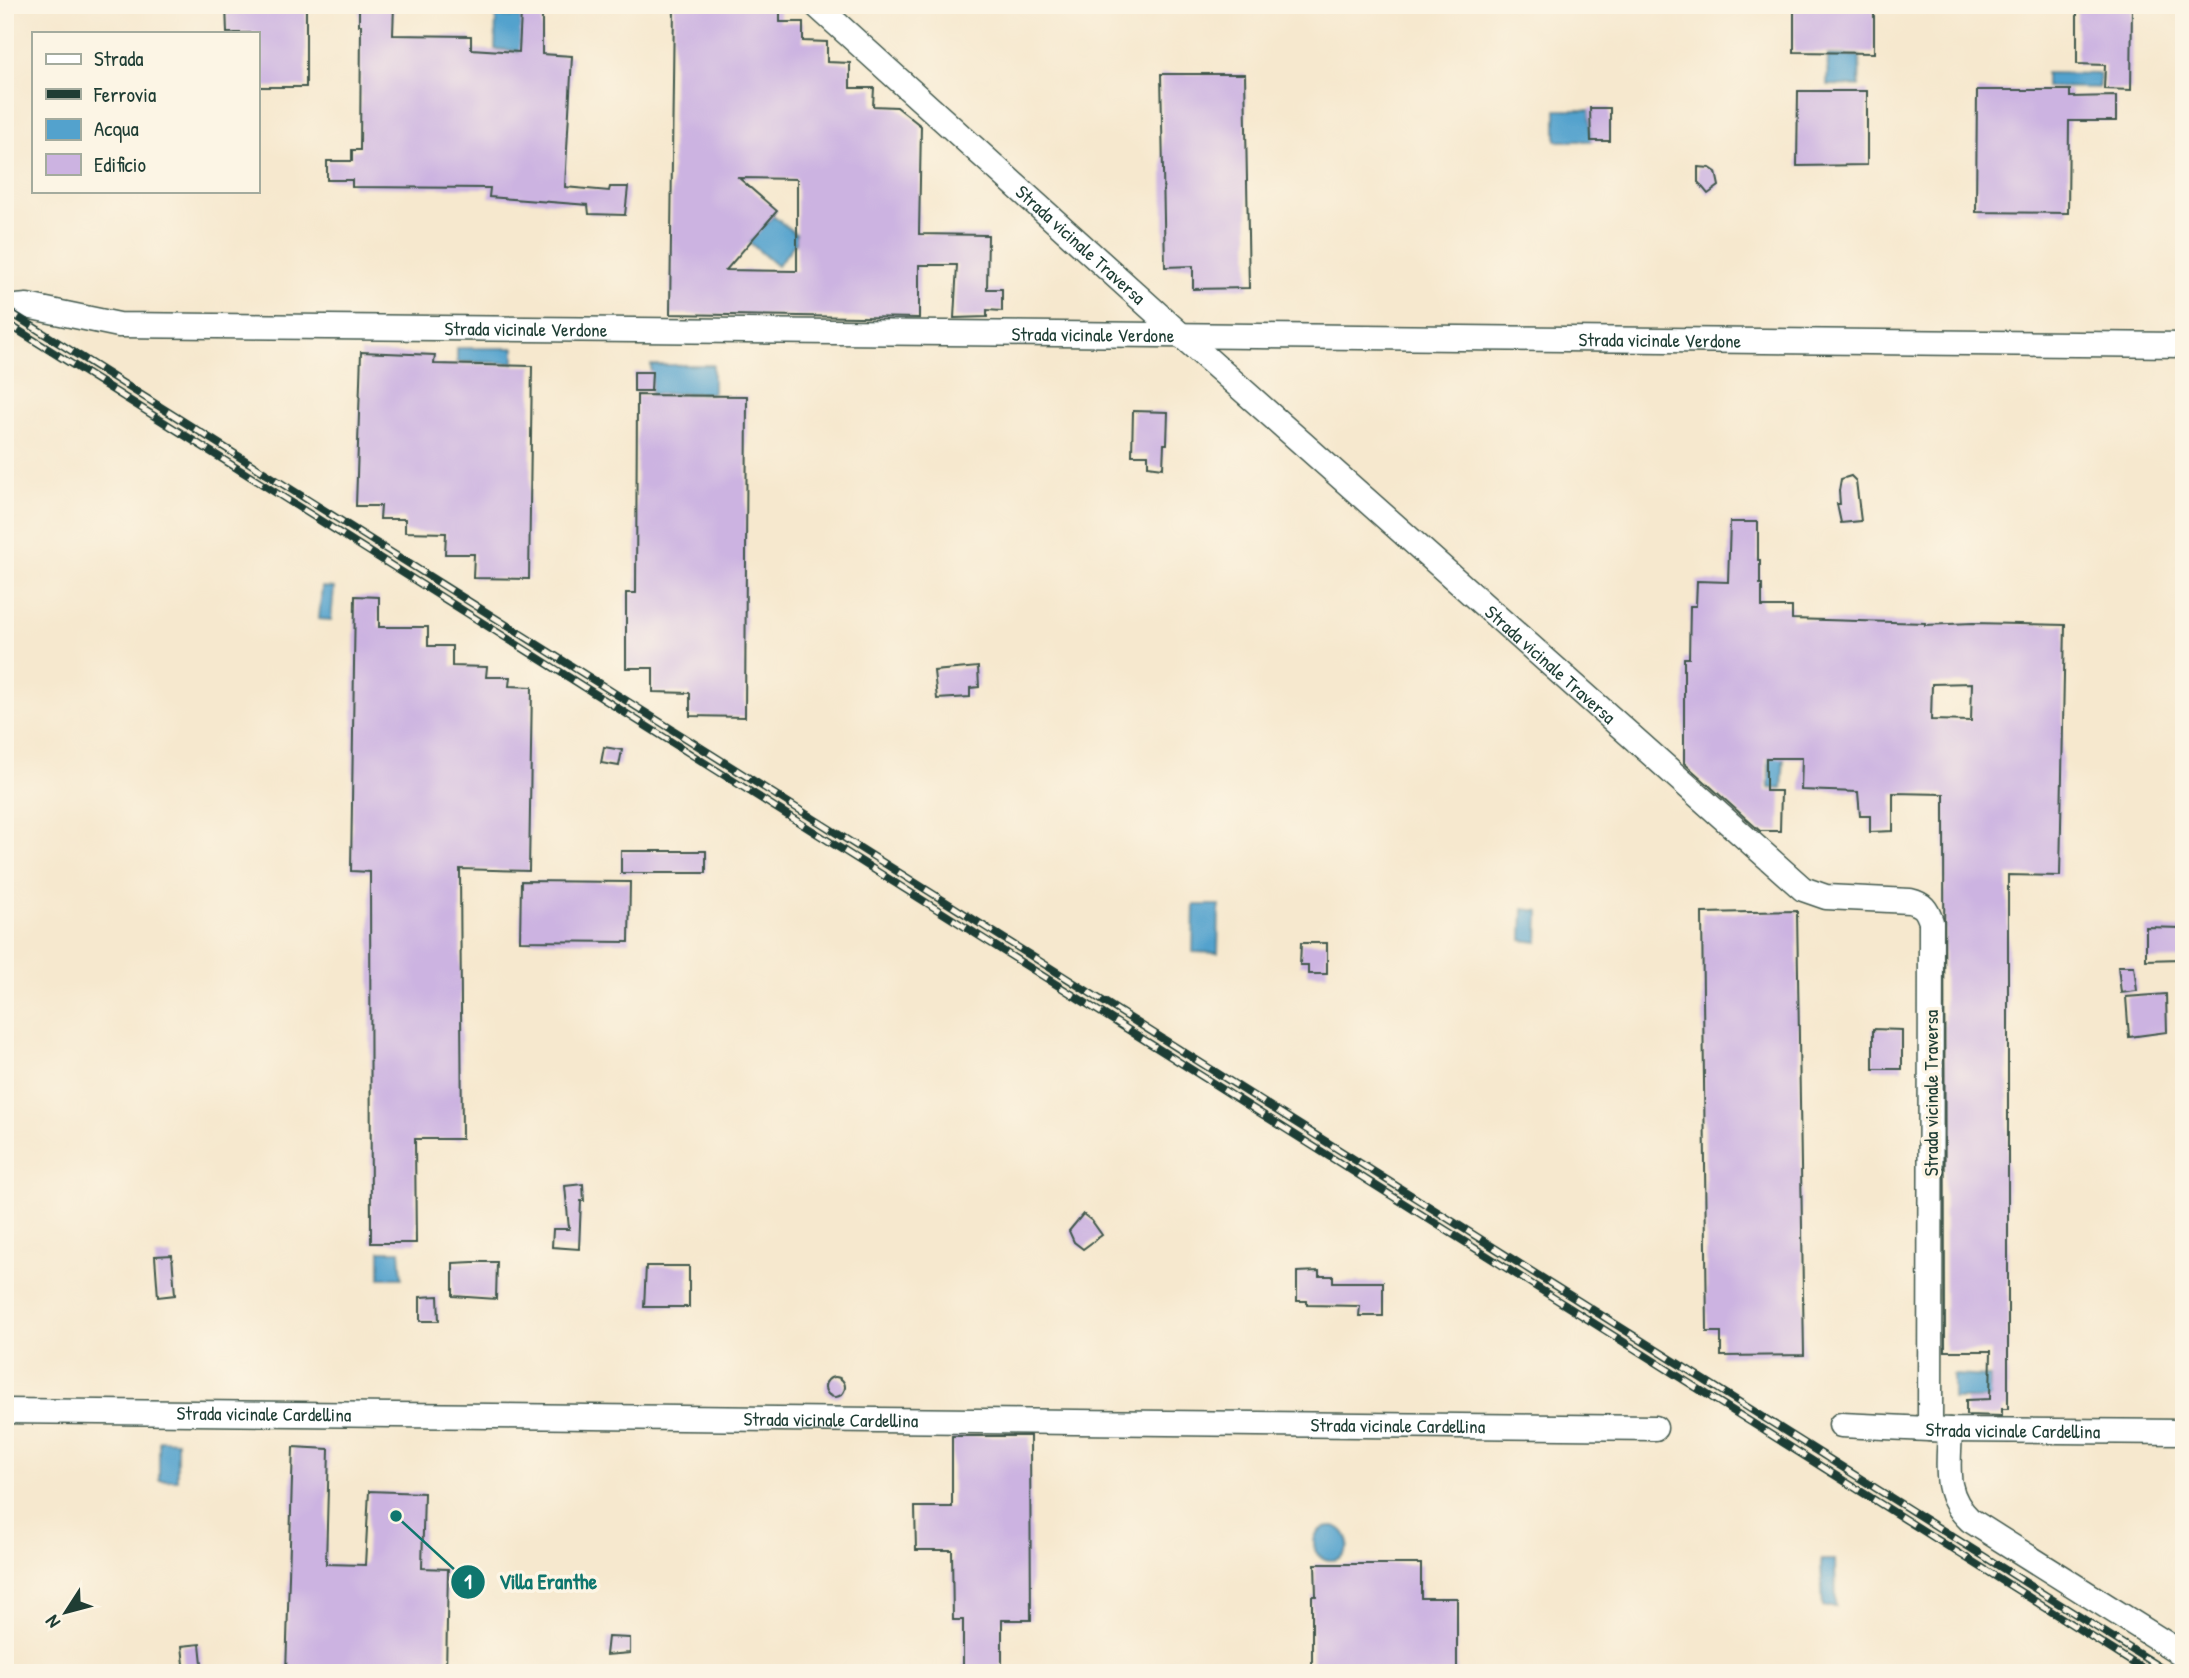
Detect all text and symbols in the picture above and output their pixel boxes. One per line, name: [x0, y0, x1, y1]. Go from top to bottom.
legend: [32, 32, 259, 192]
text: Strada: [94, 44, 144, 73]
text: Ferrovia: [93, 80, 156, 109]
text: Acqua: [94, 114, 139, 143]
text: Edificio: [94, 150, 146, 179]
street label: Strada vicinale Traversa: [1010, 179, 1152, 310]
street label: Strada vicinale Verdone: [444, 315, 608, 343]
street label: Strada vicinale Verdone: [1011, 321, 1175, 348]
street label: Strada vicinale Verdone: [1578, 326, 1742, 354]
street label: Strada vicinale Traversa: [1480, 599, 1622, 730]
street label: Strada vicinale Traversa: [1918, 1009, 1944, 1176]
street label: Strada vicinale Cardellina: [177, 1400, 352, 1428]
street label: Strada vicinale Cardellina: [744, 1406, 919, 1433]
street label: Strada vicinale Cardellina: [1311, 1411, 1486, 1439]
street label: Strada vicinale Cardellina: [1925, 1416, 2101, 1444]
callout: Villa Eranthe: [450, 1561, 611, 1603]
text: 1: [464, 1567, 472, 1596]
text: Villa Eranthe: [499, 1567, 598, 1596]
north arrow: [32, 1576, 102, 1646]
text: N: [39, 1610, 66, 1634]

